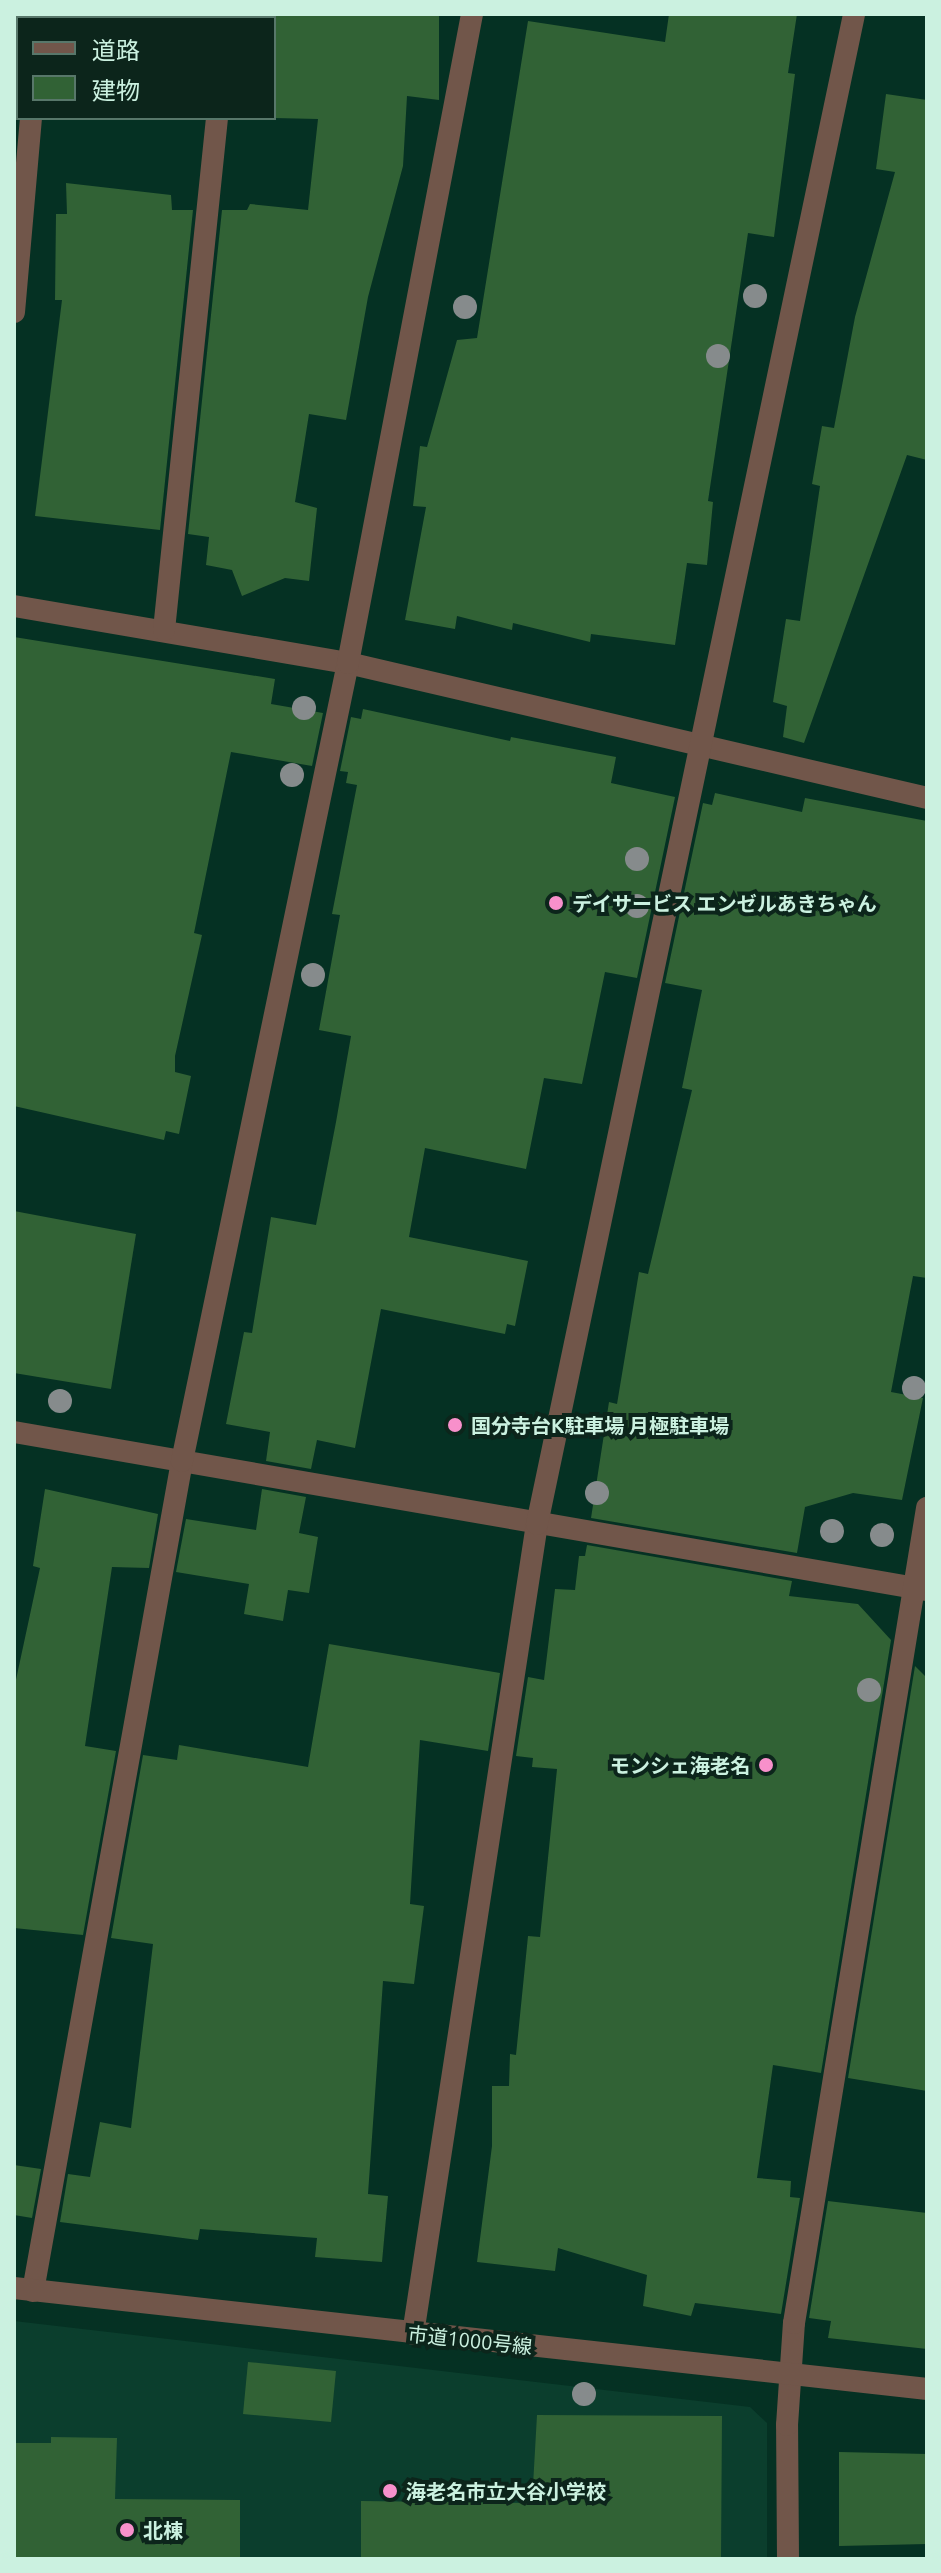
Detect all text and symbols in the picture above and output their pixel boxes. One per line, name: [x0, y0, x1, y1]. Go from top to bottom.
legend: [16, 16, 276, 120]
text: 道路: [92, 37, 140, 64]
text: 建物: [92, 77, 140, 104]
place label: デイサービス エンゼルあきちゃん: [572, 891, 877, 915]
marker: デイサービス エンゼルあきちゃん: [547, 894, 565, 912]
place label: 国分寺台K駐車場 月極駐車場: [471, 1413, 729, 1437]
marker: 国分寺台K駐車場 月極駐車場: [446, 1416, 464, 1434]
place label: モンシェ海老名: [610, 1753, 750, 1777]
marker: モンシェ海老名: [757, 1756, 775, 1774]
street label: 市道1000号線: [407, 2322, 533, 2358]
place label: 海老名市立大谷小学校: [406, 2479, 606, 2503]
marker: 海老名市立大谷小学校: [381, 2482, 399, 2500]
place label: 北棟: [143, 2518, 183, 2542]
marker: 北棟: [118, 2521, 136, 2539]

